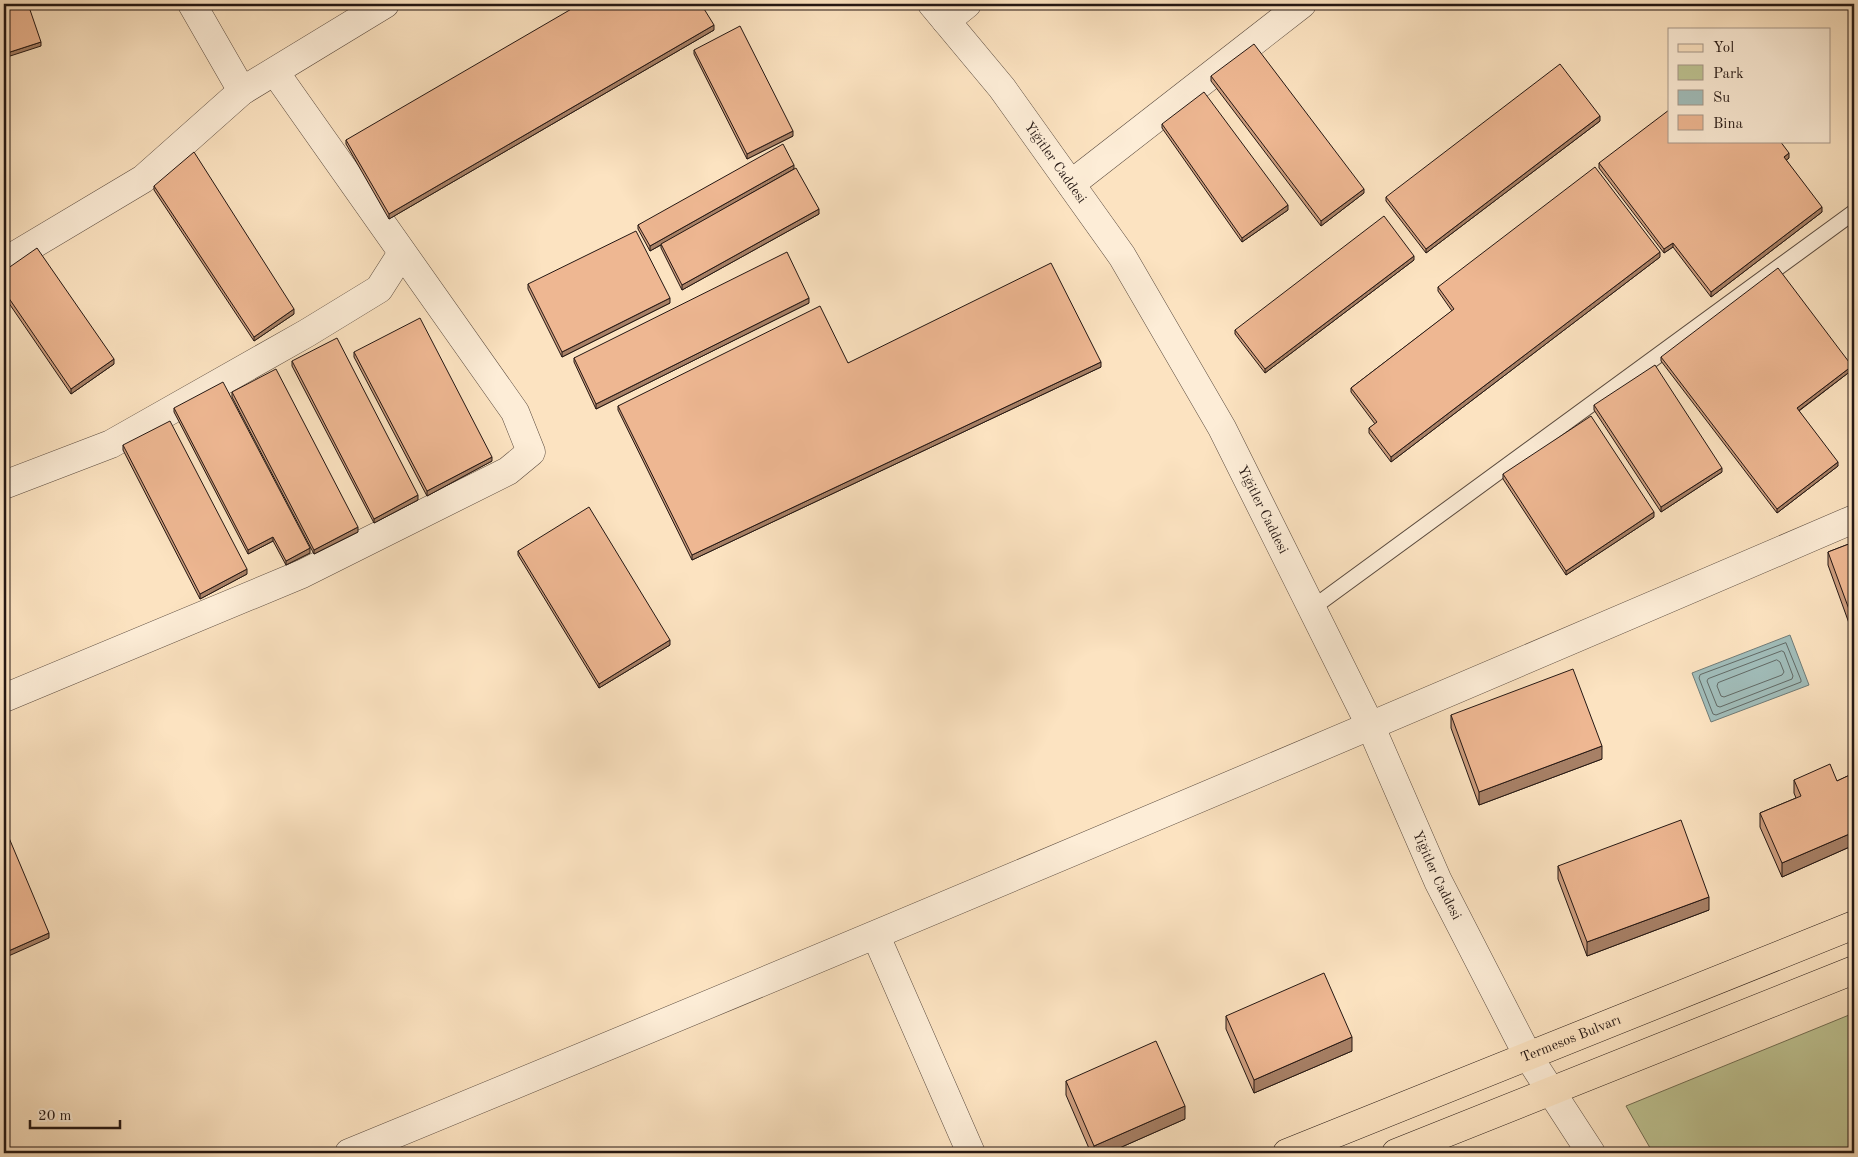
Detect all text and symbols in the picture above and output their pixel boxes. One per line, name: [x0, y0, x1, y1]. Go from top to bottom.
legend: [1668, 28, 1830, 142]
text: Yol: [1713, 41, 1734, 56]
text: Park: [1713, 67, 1744, 82]
text: Su: [1713, 91, 1730, 106]
text: Bina: [1713, 117, 1744, 132]
street label: Yiğitler Caddesi: [1022, 119, 1089, 206]
street label: Yiğitler Caddesi: [1235, 463, 1291, 556]
street label: Yiğitler Caddesi: [1410, 829, 1464, 922]
street label: Termesos Bulvarı: [1519, 1012, 1623, 1065]
scale bar: [30, 1097, 120, 1129]
text: 20 m: [38, 1109, 72, 1124]

